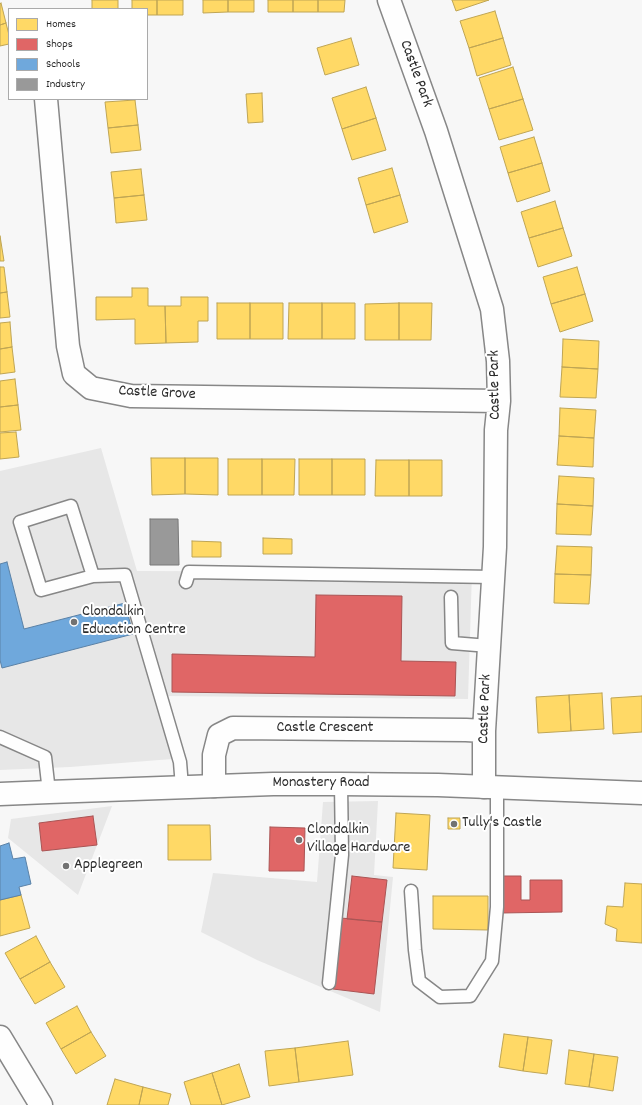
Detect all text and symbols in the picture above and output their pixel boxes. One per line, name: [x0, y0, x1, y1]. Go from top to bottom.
legend: [8, 8, 148, 100]
text: Homes: [46, 16, 76, 33]
text: Shops: [46, 36, 73, 53]
street label: Castle Park: [394, 38, 436, 110]
text: Schools: [46, 56, 80, 73]
text: Industry: [46, 76, 85, 93]
street label: Castle Park: [486, 350, 506, 420]
street label: Castle Grove: [118, 382, 196, 406]
place label: Clondalkin Education Centre: [82, 603, 186, 641]
marker: Clondalkin Education Centre: [69, 617, 79, 627]
street label: Castle Park: [475, 674, 497, 744]
street label: Castle Crescent: [277, 719, 373, 739]
street label: Monastery Road: [272, 774, 370, 794]
place label: Tully's Castle: [462, 814, 542, 834]
marker: Tully's Castle: [449, 819, 459, 829]
place label: Clondalkin Village Hardware: [307, 821, 410, 859]
marker: Clondalkin Village Hardware: [294, 835, 304, 845]
place label: Applegreen: [74, 856, 143, 876]
marker: Applegreen: [61, 861, 71, 871]

